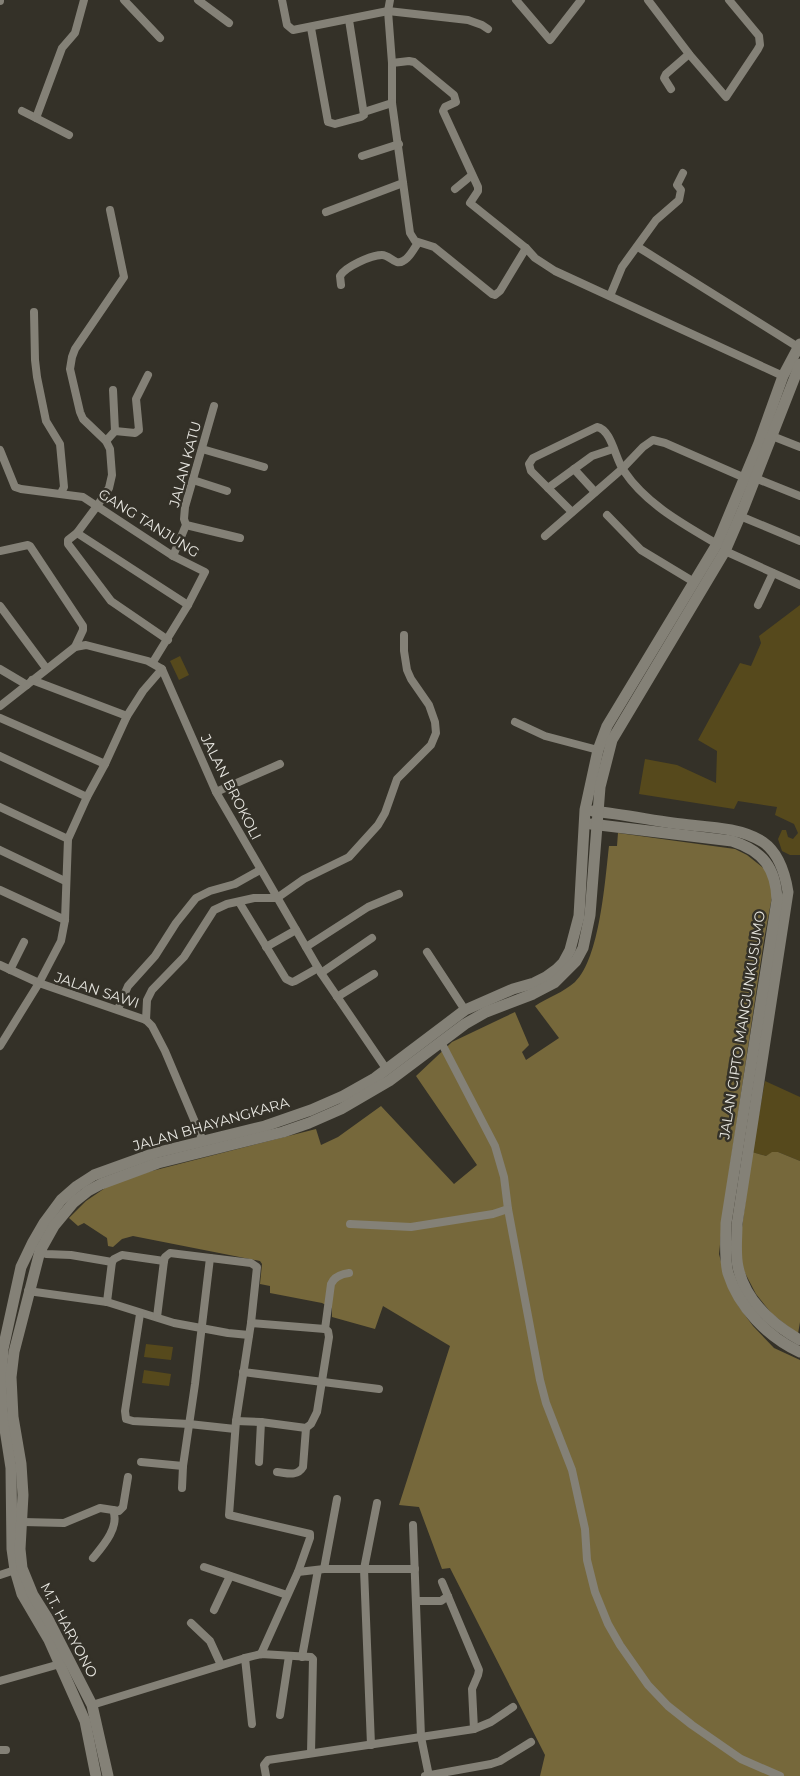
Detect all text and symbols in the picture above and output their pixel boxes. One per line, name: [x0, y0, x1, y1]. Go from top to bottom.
street label: JALAN KATU: [165, 419, 205, 510]
street label: GANG TANJUNG: [95, 485, 203, 561]
street label: JALAN BROKOLI: [196, 730, 265, 843]
street label: JALAN CIPTO MANGUNKUSUMO: [715, 909, 769, 1141]
street label: JALAN SAWI: [51, 968, 142, 1012]
street label: JALAN BHAYANGKARA: [130, 1093, 292, 1155]
street label: M.T. HARYONO: [36, 1579, 102, 1681]

